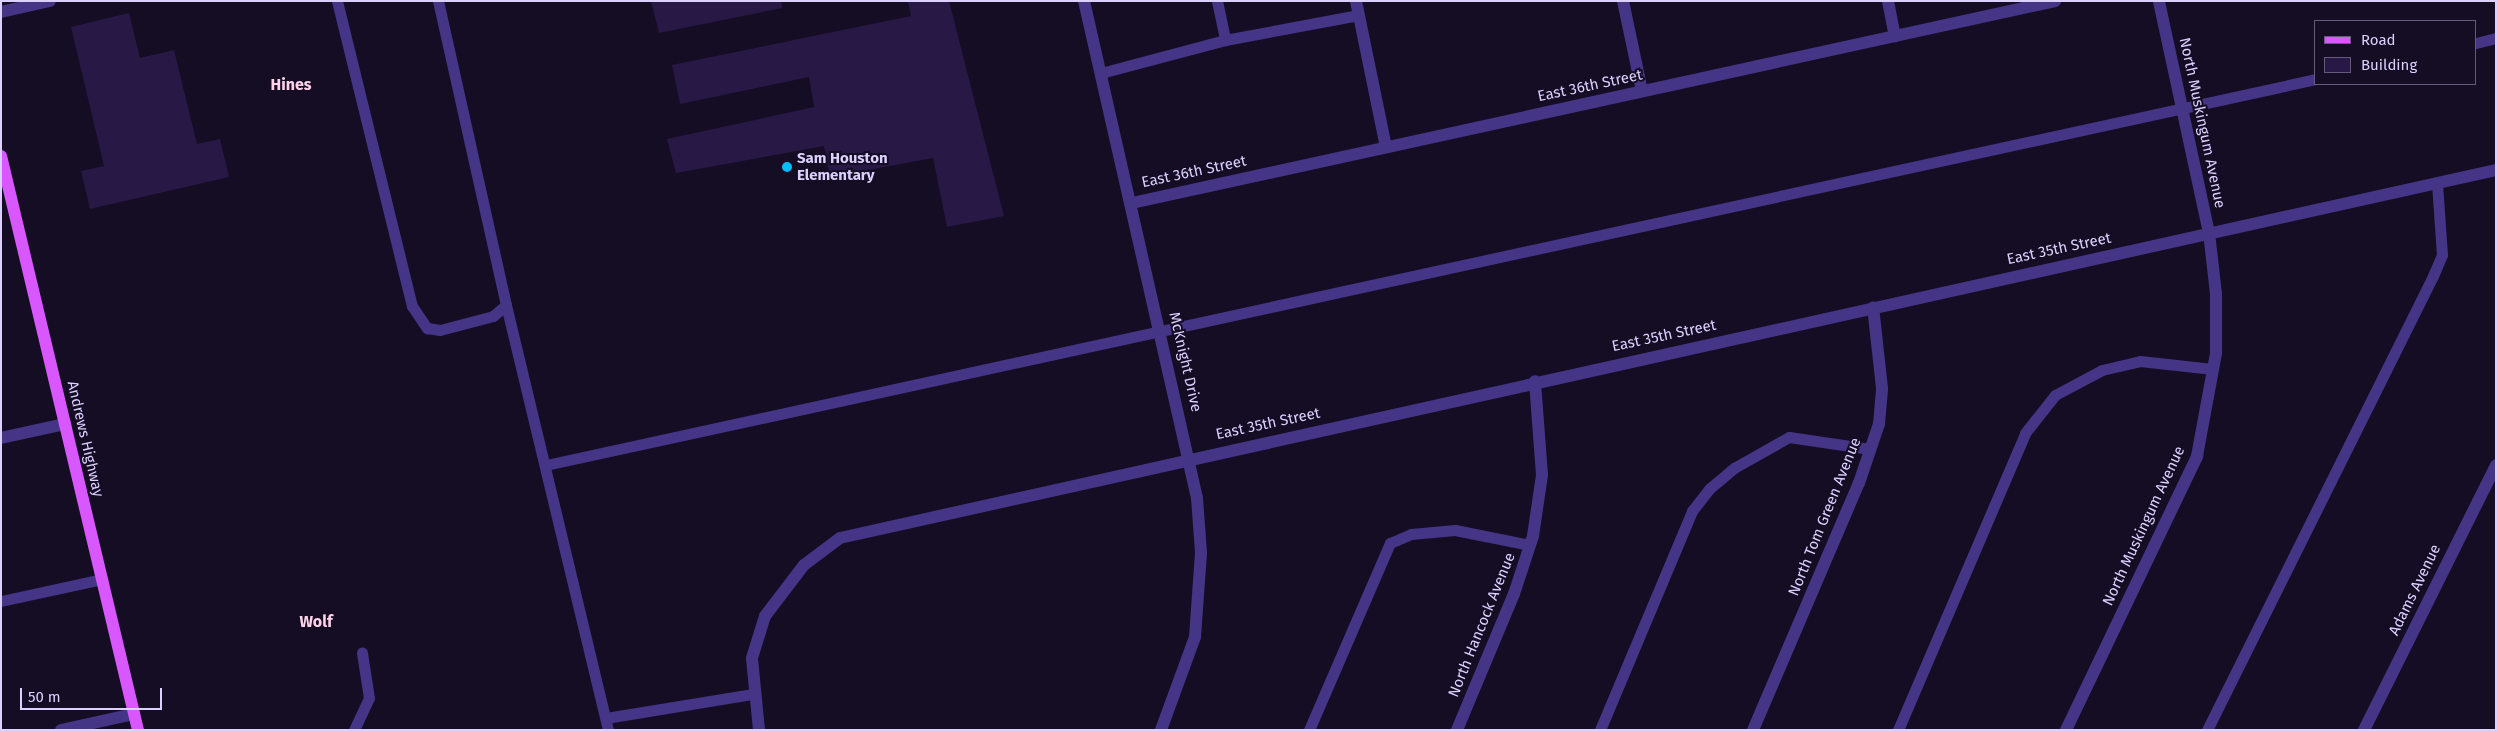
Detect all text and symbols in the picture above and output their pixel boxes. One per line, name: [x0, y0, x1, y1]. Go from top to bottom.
legend: [2314, 20, 2477, 85]
text: Road: [2361, 31, 2396, 49]
street label: North Muskingum Avenue: [2175, 36, 2229, 210]
text: Building: [2361, 56, 2417, 74]
street label: East 36th Street: [1536, 66, 1644, 106]
district label: Hines: [271, 75, 311, 95]
place label: Sam Houston Elementary: [797, 149, 888, 184]
street label: East 36th Street: [1140, 152, 1248, 192]
marker: Sam Houston Elementary: [781, 161, 793, 173]
street label: East 35th Street: [2005, 229, 2113, 269]
street label: McKnight Drive: [1165, 310, 1205, 414]
street label: East 35th Street: [1610, 316, 1718, 356]
street label: Andrews Highway: [63, 379, 107, 499]
street label: East 35th Street: [1214, 404, 1322, 444]
street label: North Tom Green Avenue: [1785, 435, 1865, 599]
street label: North Muskingum Avenue: [2099, 443, 2189, 609]
street label: Adams Avenue: [2385, 541, 2445, 639]
street label: North Hancock Avenue: [1445, 550, 1519, 700]
district label: Wolf: [299, 612, 333, 632]
scale bar: [22, 678, 165, 710]
text: 50 m: [28, 688, 61, 706]

